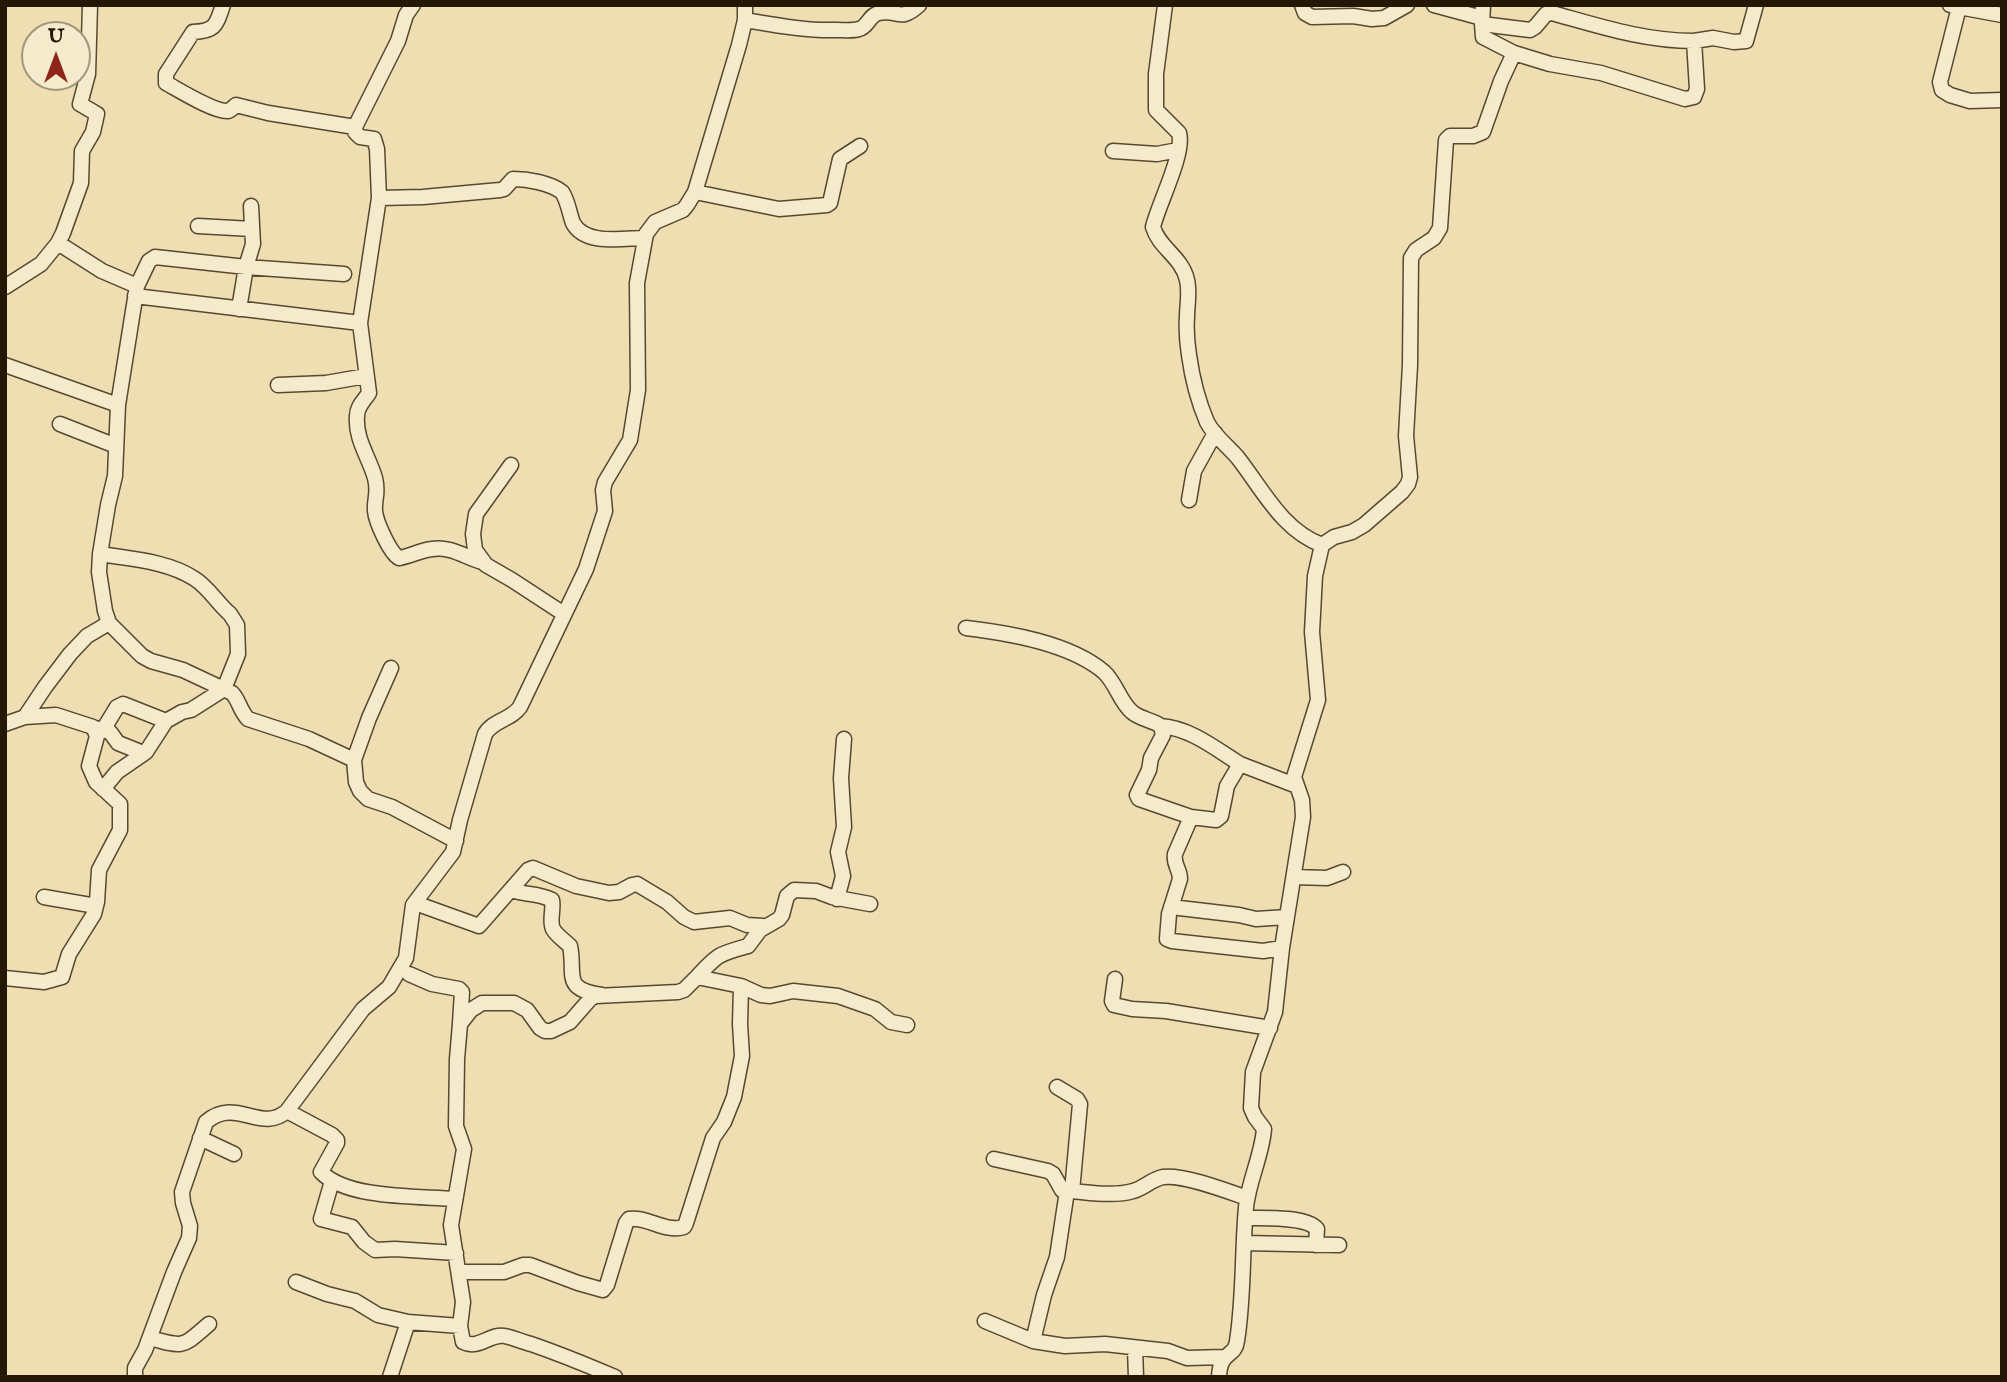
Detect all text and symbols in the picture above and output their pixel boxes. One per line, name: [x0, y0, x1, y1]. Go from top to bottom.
north arrow: [21, 21, 91, 91]
text: U: [48, 25, 64, 49]

